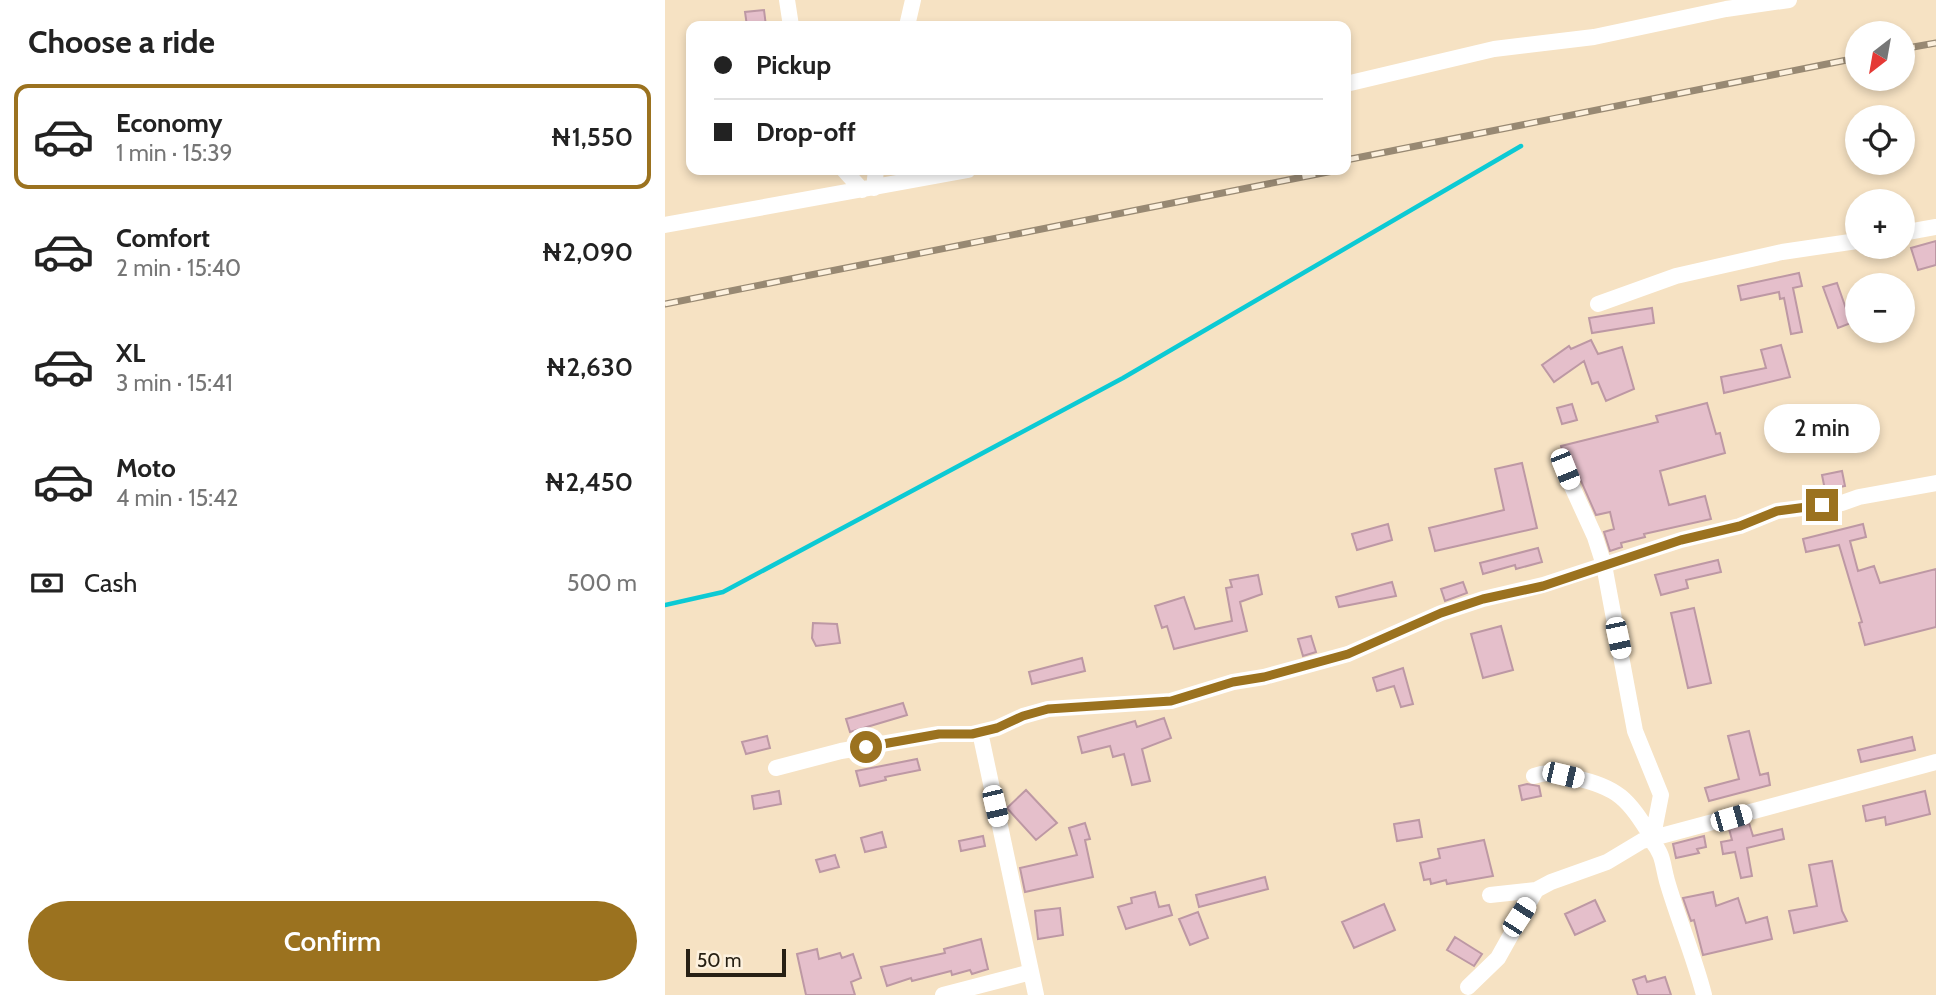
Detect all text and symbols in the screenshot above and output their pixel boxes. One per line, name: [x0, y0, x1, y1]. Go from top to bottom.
north arrow: [1845, 21, 1915, 91]
map controls: [1845, 21, 1915, 343]
text: Choose a ride: [28, 22, 215, 61]
text: Pickup: [756, 49, 831, 81]
icon: car: [32, 105, 95, 168]
button: locate: [1845, 105, 1915, 175]
text: Economy: [116, 107, 222, 139]
text: Drop-off: [756, 116, 856, 148]
text: ₦1,550: [551, 121, 633, 153]
text: 1 min · 15:39: [116, 139, 233, 167]
button: +: [1845, 189, 1915, 259]
icon: car: [32, 220, 95, 283]
text: Comfort: [116, 222, 210, 254]
text: ₦2,090: [541, 236, 633, 268]
text: 2 min · 15:40: [116, 254, 241, 282]
button: −: [1845, 273, 1915, 343]
icon: car: [32, 335, 95, 398]
text: XL: [116, 337, 145, 369]
text: ₦2,630: [545, 351, 633, 383]
text: 3 min · 15:41: [116, 369, 233, 397]
callout: 2 min: [1764, 404, 1880, 452]
text: 2 min: [1794, 414, 1850, 442]
car: [1548, 446, 1583, 492]
icon: car: [32, 450, 95, 513]
text: Moto: [116, 452, 176, 484]
text: ₦2,450: [544, 466, 633, 498]
text: 4 min · 15:42: [116, 484, 238, 512]
route end: [1806, 489, 1838, 521]
icon: cash: [28, 564, 66, 602]
text: Cash: [84, 567, 137, 599]
text: 500 m: [567, 569, 637, 597]
car: [1604, 615, 1633, 661]
route start: [850, 731, 882, 763]
car: [1541, 760, 1586, 790]
car: [981, 783, 1010, 829]
car: [1708, 802, 1755, 834]
car: [1499, 894, 1540, 940]
button: Confirm: [28, 901, 637, 981]
scale bar: [686, 946, 786, 978]
text: 50 m: [697, 949, 741, 972]

